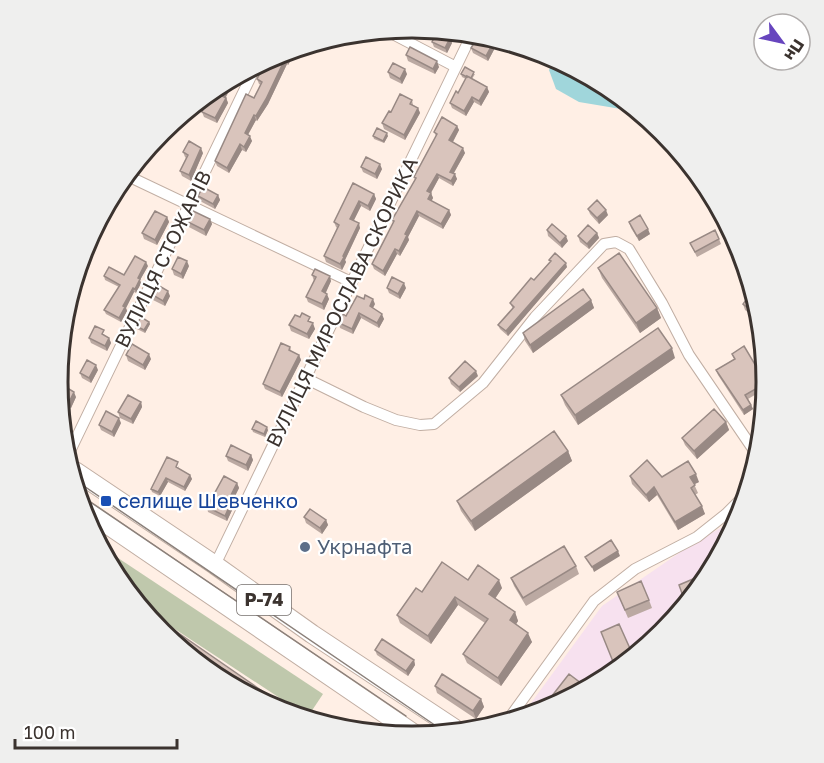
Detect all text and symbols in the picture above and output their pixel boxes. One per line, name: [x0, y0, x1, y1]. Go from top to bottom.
north arrow: [752, 12, 812, 72]
text: Пн: [780, 36, 809, 65]
street label: ВУЛИЦЯ МИРОСЛАВА СКОРИКА: [260, 153, 422, 450]
street label: ВУЛИЦЯ СТОЖАРІВ: [109, 166, 215, 351]
place label: селище Шевченко: [118, 488, 298, 512]
marker: селище Шевченко: [99, 494, 113, 508]
place label: Укрнафта: [317, 534, 412, 558]
marker: Укрнафта: [298, 540, 312, 554]
road number: Р-74: [237, 585, 291, 615]
scale bar: [15, 712, 177, 750]
text: 100 m: [24, 721, 75, 743]

